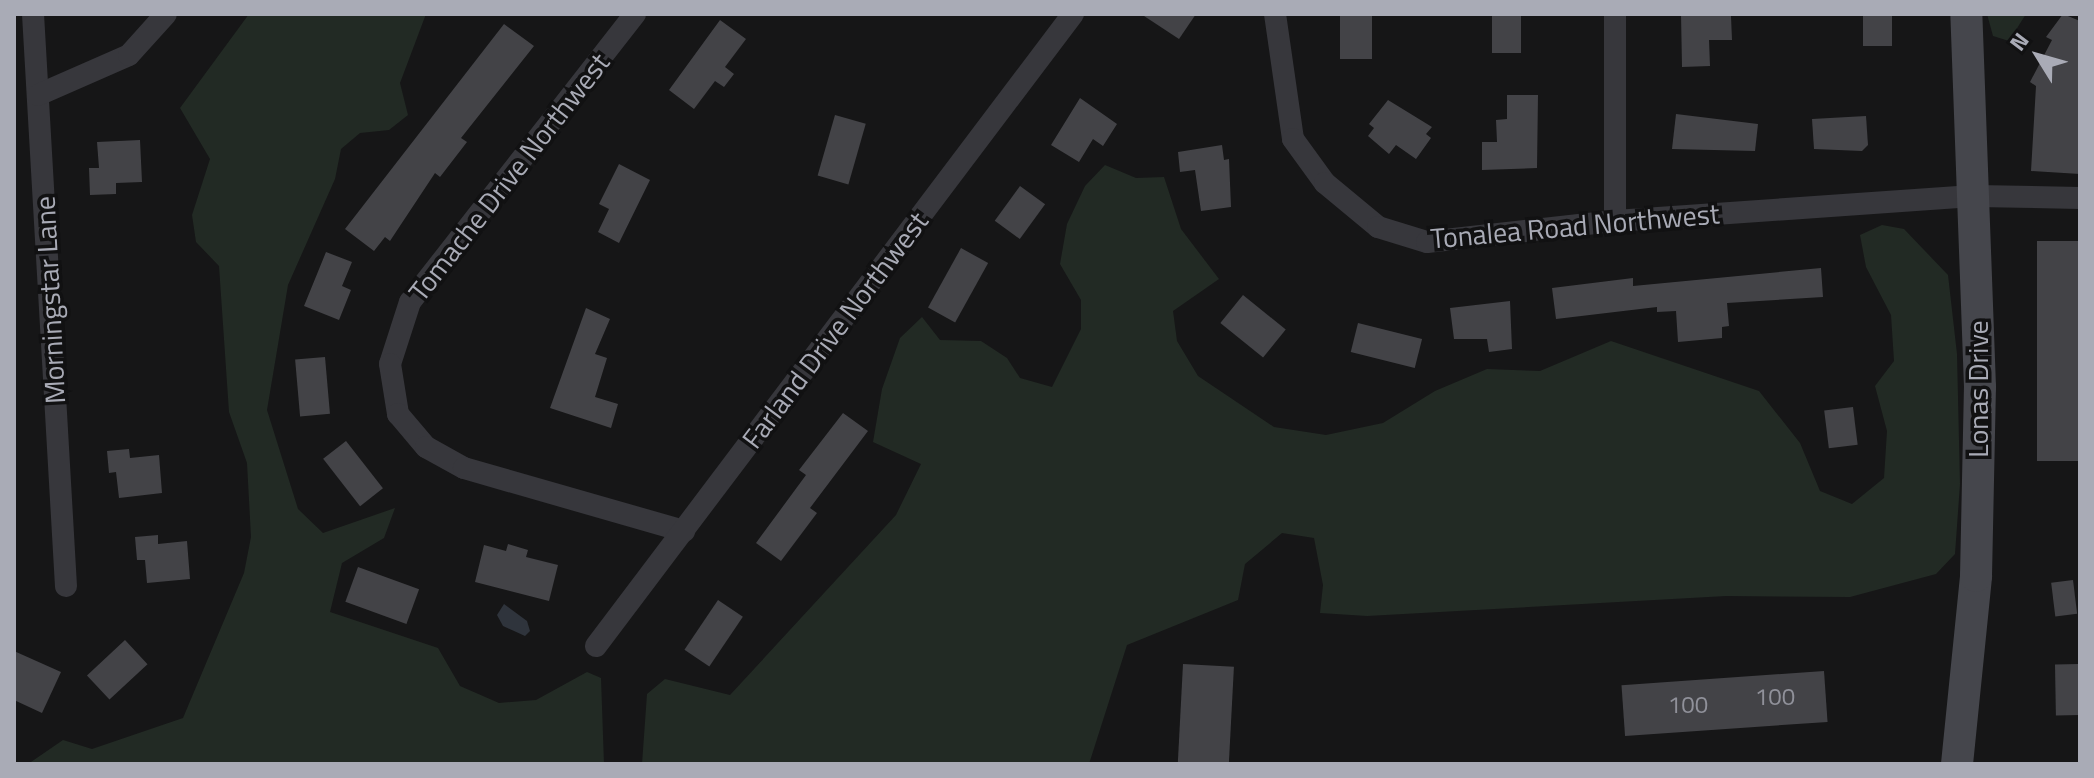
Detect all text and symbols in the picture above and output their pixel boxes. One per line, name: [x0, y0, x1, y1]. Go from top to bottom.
north arrow: [1998, 16, 2078, 96]
text: N: [2001, 25, 2037, 58]
street label: Tomache Drive Northwest: [402, 46, 616, 308]
street label: Morningstar Lane: [28, 195, 72, 405]
street label: Tonalea Road Northwest: [1429, 197, 1721, 255]
street label: Farland Drive Northwest: [735, 205, 935, 455]
street label: Lonas Drive: [1961, 320, 1995, 458]
house number: 100: [1755, 683, 1795, 711]
house number: 100: [1668, 691, 1708, 719]

